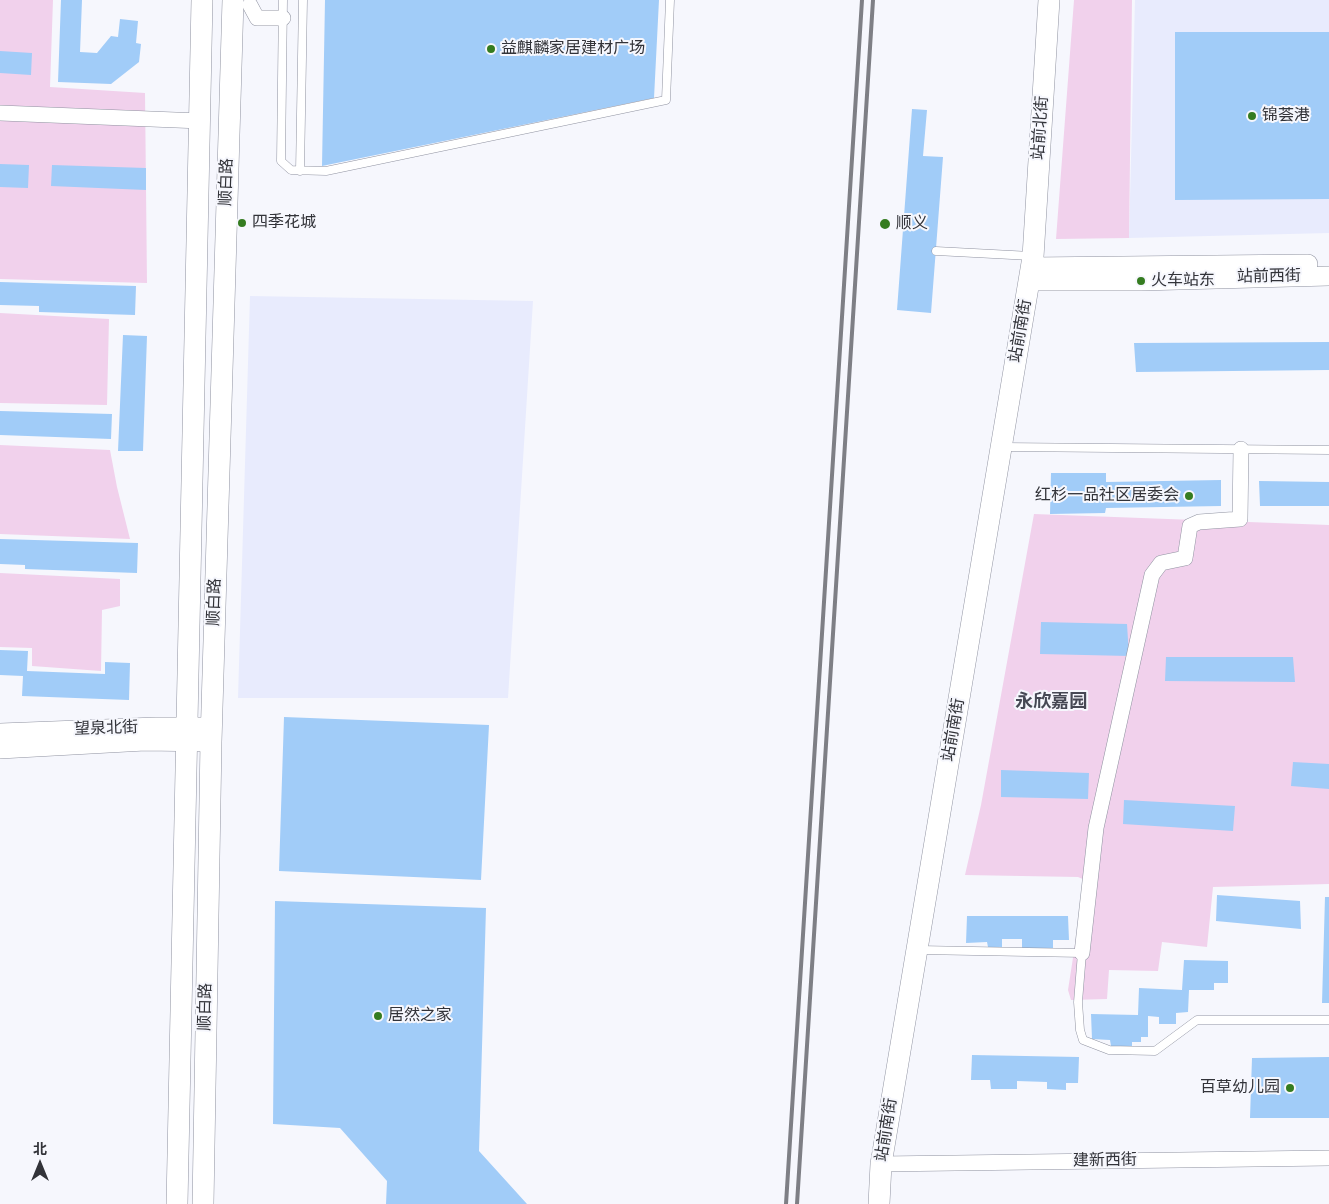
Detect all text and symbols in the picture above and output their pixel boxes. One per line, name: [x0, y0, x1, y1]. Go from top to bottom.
place label: 益麒麟家居建材广场: [501, 39, 645, 59]
marker: 益麒麟家居建材广场: [485, 43, 497, 55]
street label: 站前北街: [1029, 95, 1053, 161]
place label: 锦荟港: [1262, 106, 1310, 126]
marker: 锦荟港: [1246, 110, 1258, 122]
street label: 顺白路: [217, 158, 237, 206]
place label: 四季花城: [252, 213, 316, 233]
place label: 顺义: [896, 214, 928, 234]
marker: 四季花城: [236, 217, 248, 229]
marker: 顺义: [878, 217, 892, 231]
street label: 站前西街: [1237, 267, 1301, 287]
place label: 火车站东: [1151, 271, 1215, 291]
marker: 火车站东: [1135, 275, 1147, 287]
street label: 站前南街: [1006, 298, 1036, 364]
place label: 红杉一品社区居委会: [1035, 486, 1179, 506]
marker: 红杉一品社区居委会: [1183, 490, 1195, 502]
street label: 顺白路: [205, 578, 225, 626]
district label: 永欣嘉园: [1015, 691, 1087, 713]
street label: 站前南街: [939, 697, 969, 763]
street label: 望泉北街: [74, 718, 138, 740]
street label: 顺白路: [196, 983, 216, 1031]
place label: 居然之家: [388, 1006, 452, 1026]
marker: 居然之家: [372, 1010, 384, 1022]
place label: 百草幼儿园: [1200, 1078, 1280, 1098]
marker: 百草幼儿园: [1284, 1082, 1296, 1094]
street label: 站前南街: [873, 1097, 901, 1163]
north arrow: [15, 1139, 65, 1189]
text: 北: [33, 1139, 47, 1159]
street label: 建新西街: [1073, 1151, 1137, 1171]

